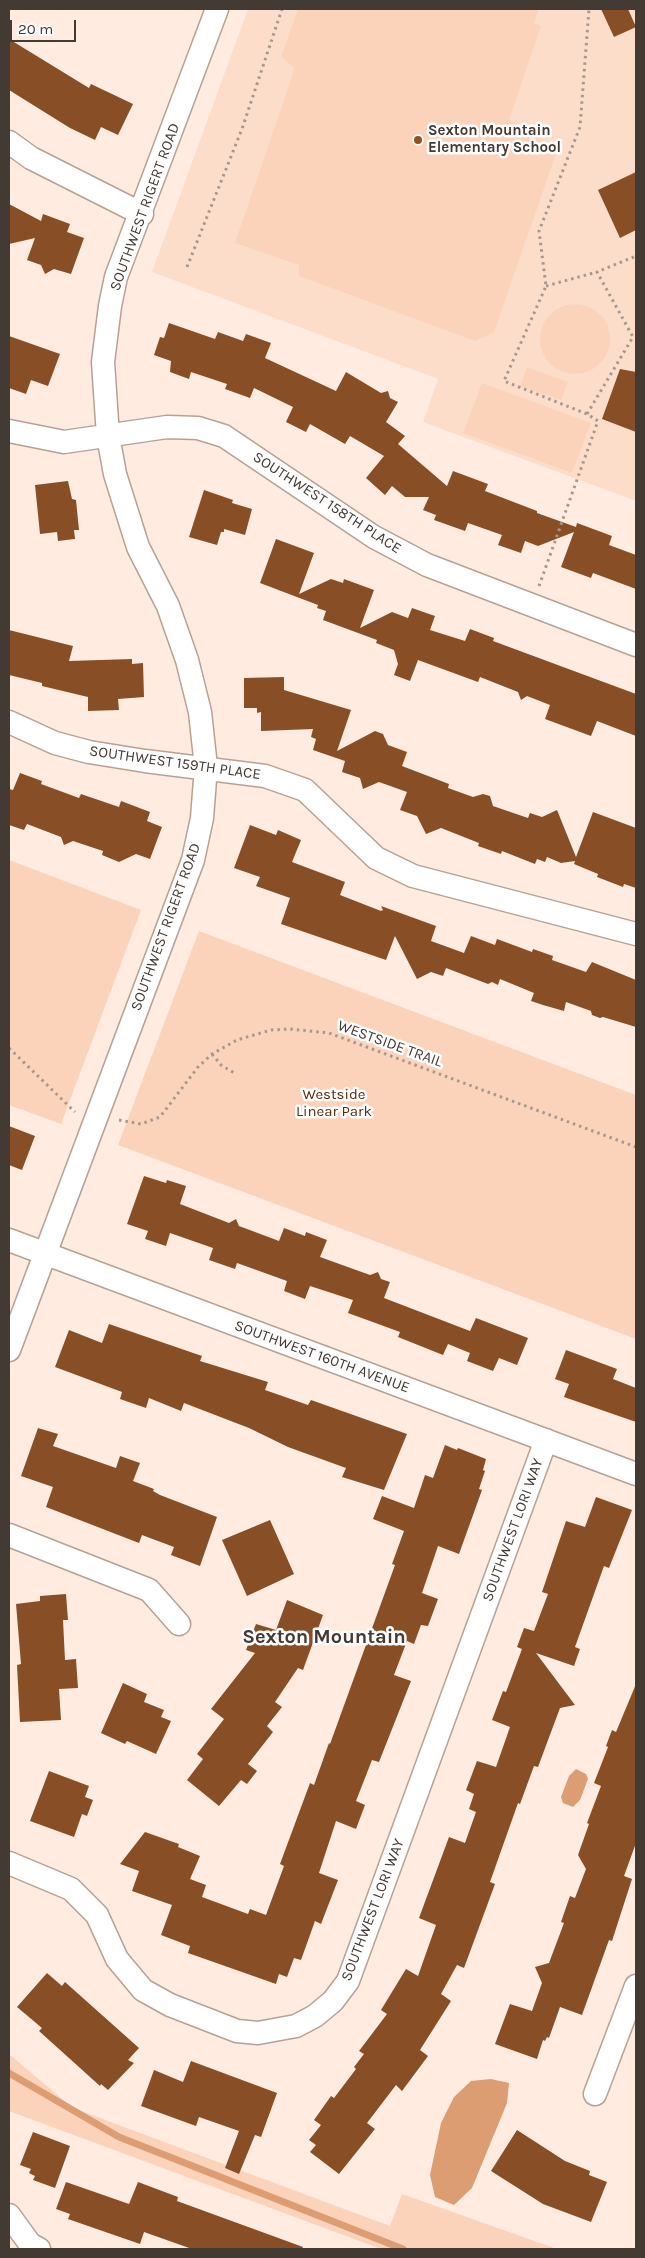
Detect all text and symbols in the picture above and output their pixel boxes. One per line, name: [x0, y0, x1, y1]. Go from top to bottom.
scale bar: [12, 10, 79, 42]
text: 20 m: [18, 20, 53, 38]
street label: SOUTHWEST RIGERT ROAD: [106, 121, 184, 293]
place label: Sexton Mountain Elementary School: [428, 122, 561, 157]
marker: Sexton Mountain Elementary School: [412, 134, 424, 146]
street label: SOUTHWEST 158TH PLACE: [249, 448, 405, 558]
street label: SOUTHWEST 159TH PLACE: [88, 742, 262, 784]
street label: SOUTHWEST RIGERT ROAD: [127, 841, 205, 1013]
street label: WESTSIDE TRAIL: [335, 1017, 445, 1071]
park label: Westside Linear Park: [296, 1086, 372, 1121]
street label: SOUTHWEST 160TH AVENUE: [232, 1317, 412, 1397]
street label: SOUTHWEST LORI WAY: [479, 1456, 547, 1604]
district label: Sexton Mountain: [242, 1625, 406, 1649]
street label: SOUTHWEST LORI WAY: [338, 1836, 408, 1984]

